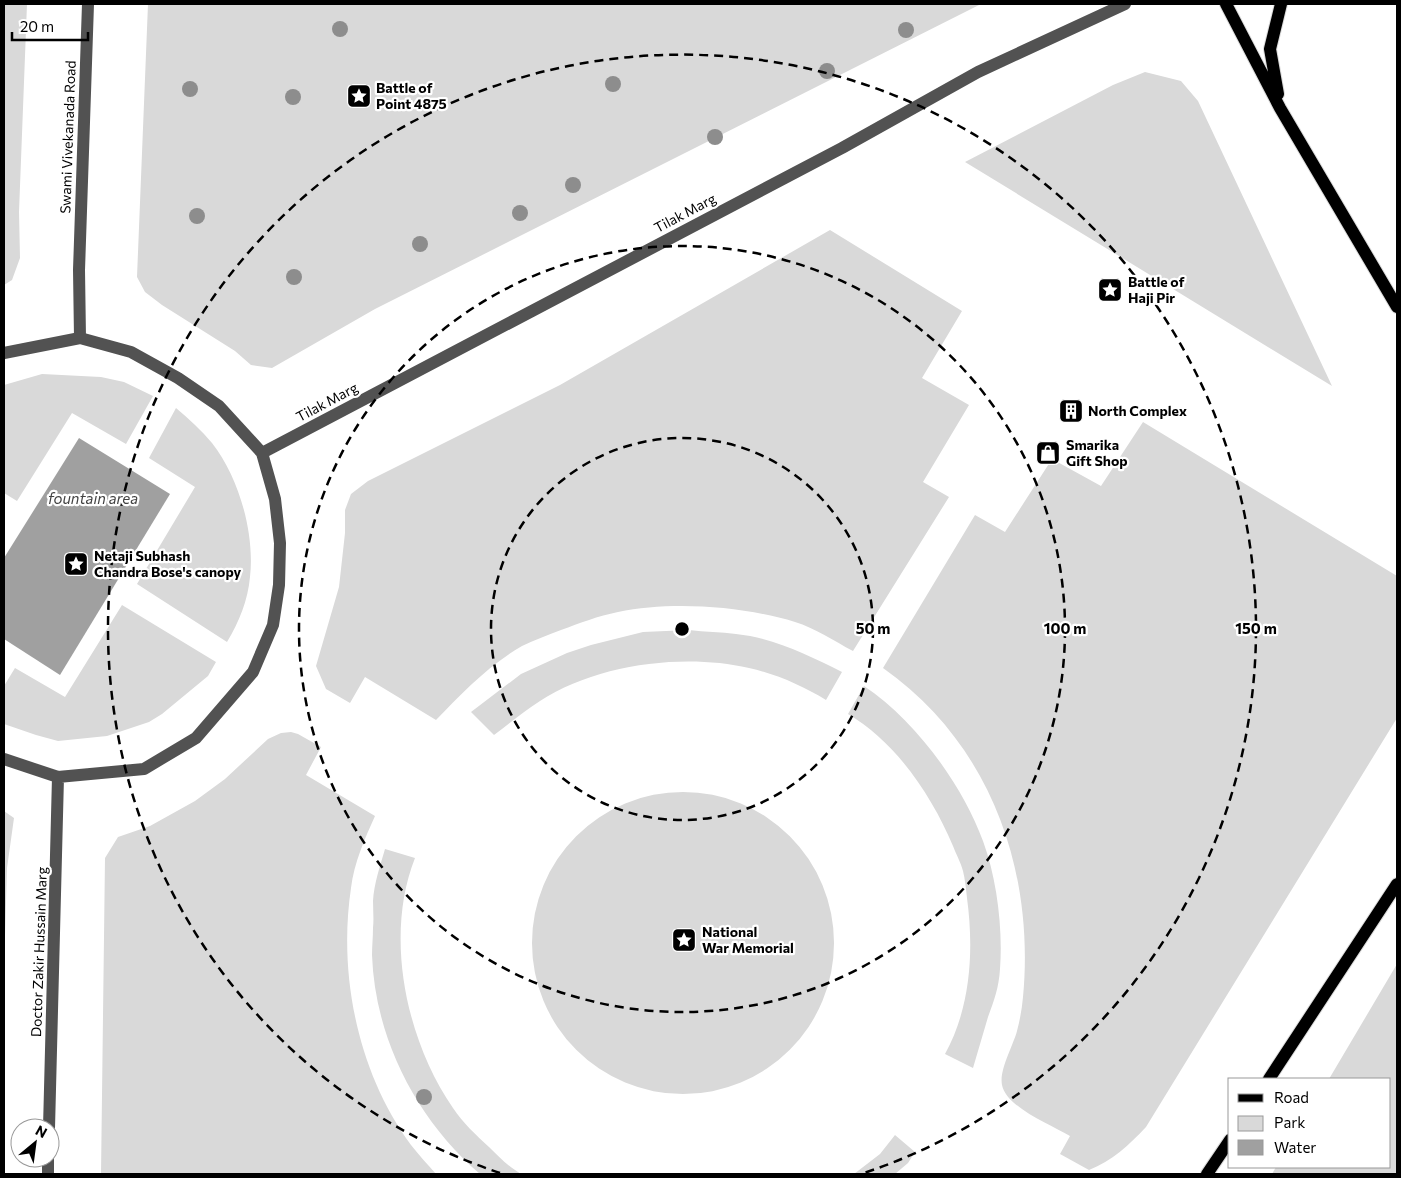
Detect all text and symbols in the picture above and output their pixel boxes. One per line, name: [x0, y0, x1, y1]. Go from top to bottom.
scale bar: [12, 10, 89, 42]
text: 20 m: [20, 17, 54, 35]
street label: Swami Vivekanada Road: [56, 60, 79, 214]
place label: Battle of Point 4875: [376, 79, 447, 112]
place icon: Battle of Point 4875: [346, 83, 372, 109]
street label: Tilak Marg: [651, 189, 719, 236]
place label: Battle of Haji Pir: [1128, 273, 1185, 306]
place icon: Battle of Haji Pir: [1097, 277, 1123, 303]
street label: Tilak Marg: [293, 378, 361, 425]
building icon: North Complex: [1058, 398, 1084, 424]
place label: North Complex: [1088, 402, 1187, 419]
place label: Smarika Gift Shop: [1066, 436, 1128, 469]
shop icon: Smarika Gift Shop: [1035, 440, 1061, 466]
water label: fountain area: [48, 489, 138, 507]
place label: Netaji Subhash Chandra Bose's canopy: [94, 547, 241, 580]
place icon: Netaji Subhash Chandra Bose's canopy: [63, 551, 89, 577]
text: 50 m: [856, 619, 890, 637]
text: 100 m: [1044, 619, 1086, 637]
text: 150 m: [1235, 619, 1277, 637]
centre of rings: [673, 620, 691, 638]
street label: Doctor Zakir Hussain Marg: [27, 866, 50, 1037]
place label: National War Memorial: [702, 923, 794, 956]
place icon: National War Memorial: [671, 927, 697, 953]
legend: [1228, 1078, 1391, 1168]
text: Road: [1274, 1088, 1309, 1106]
text: Park: [1274, 1113, 1305, 1131]
north arrow: [10, 1118, 60, 1168]
text: N: [33, 1121, 50, 1141]
text: Water: [1274, 1138, 1316, 1156]

